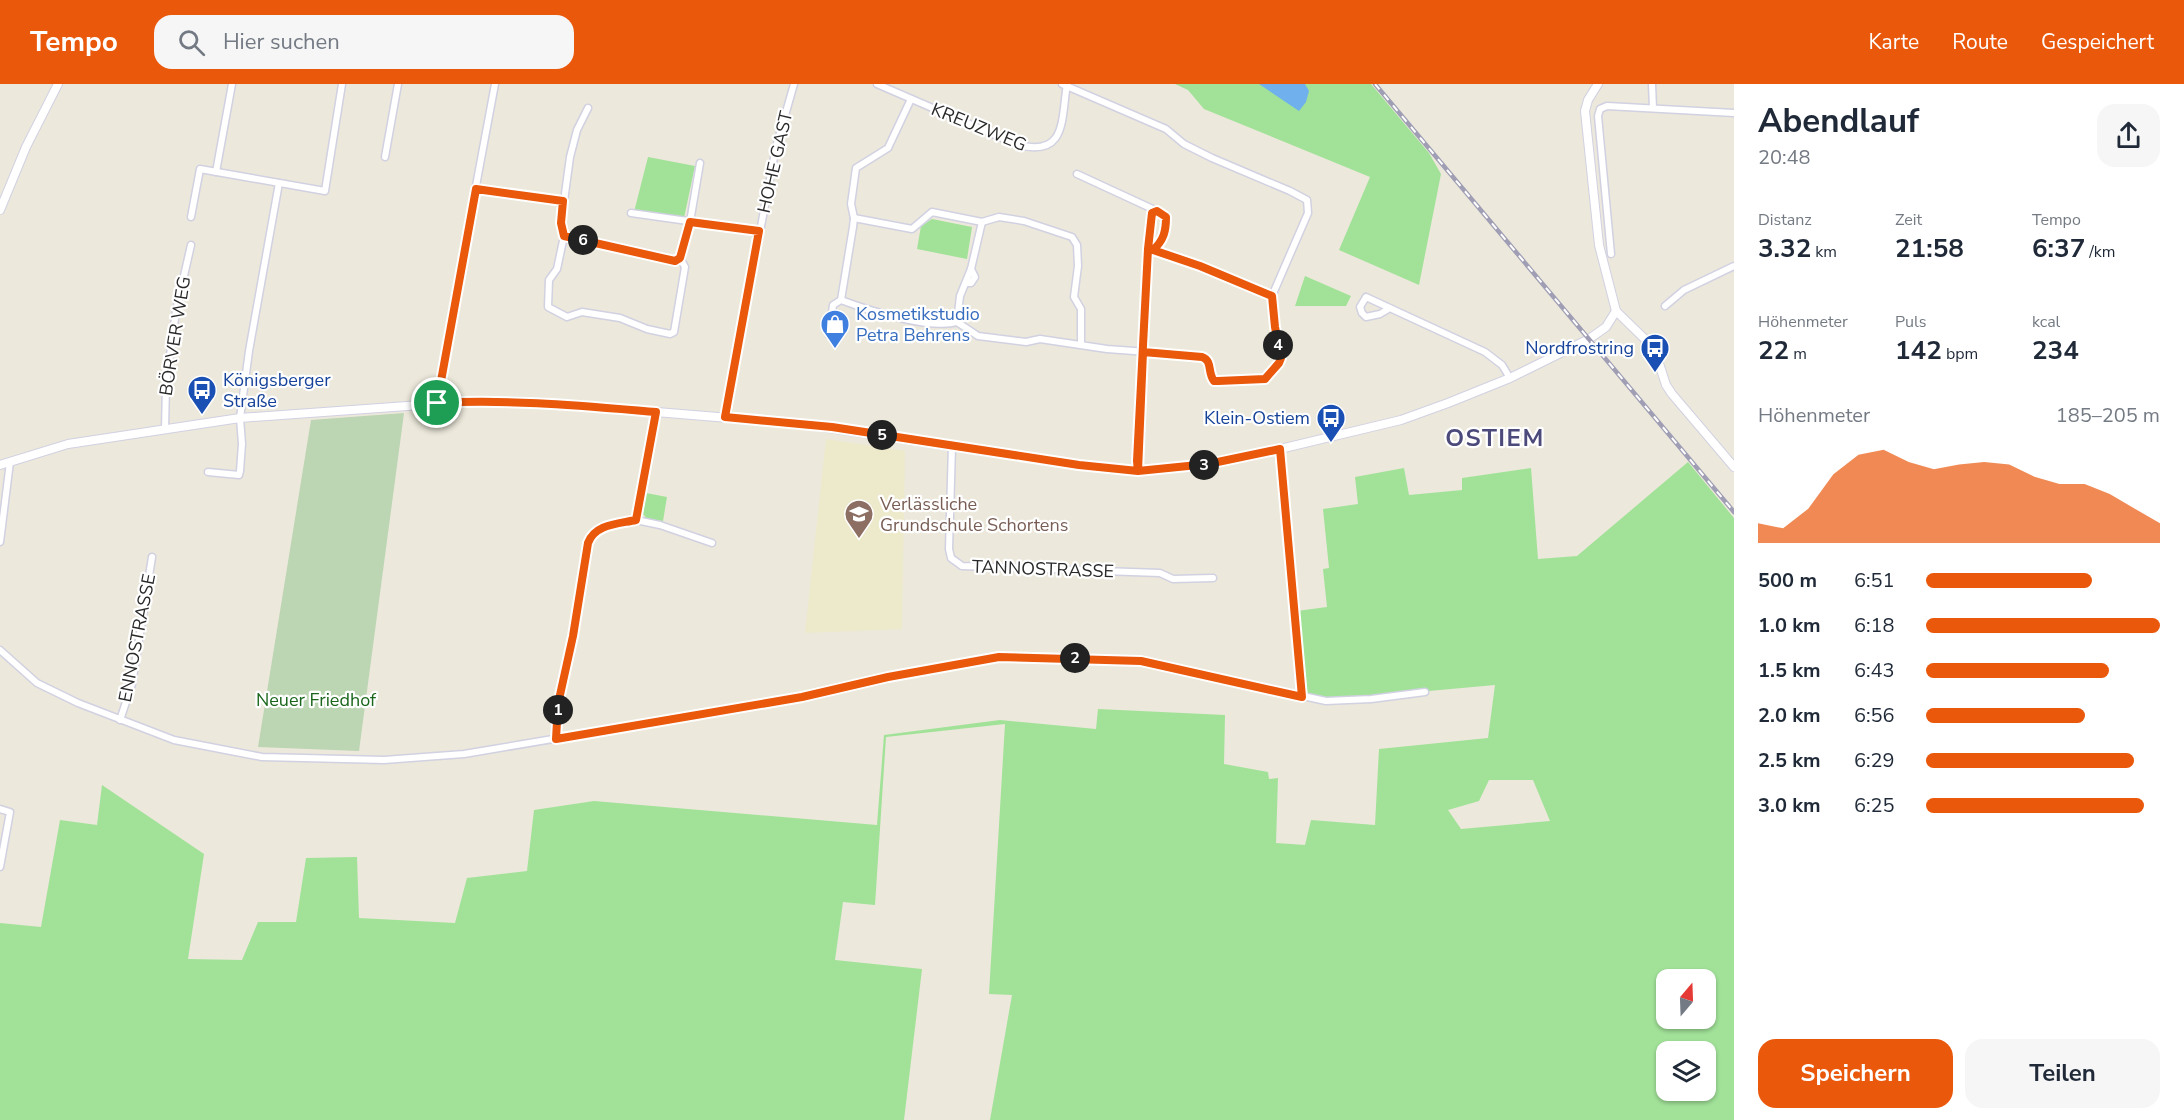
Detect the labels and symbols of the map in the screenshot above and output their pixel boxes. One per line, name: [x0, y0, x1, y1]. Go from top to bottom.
street label: KREUZWEG: [928, 97, 1030, 157]
street label: HOHE GAST: [752, 108, 798, 215]
pin: 6: [568, 225, 598, 255]
street label: BÖRVER WEG: [154, 275, 196, 397]
place label: Kosmetikstudio Petra Behrens: [856, 302, 980, 347]
shop icon: Kosmetikstudio Petra Behrens: [819, 308, 851, 350]
pin: 4: [1263, 330, 1293, 360]
bus stop icon: Nordfrostring: [1639, 332, 1671, 374]
place label: Nordfrostring: [1525, 336, 1634, 360]
place label: Königsberger Straße: [223, 368, 331, 413]
bus stop icon: Königsberger Straße: [186, 374, 218, 416]
pin: [411, 377, 462, 428]
bus stop icon: Klein-Ostiem: [1315, 402, 1347, 444]
place label: Klein-Ostiem: [1204, 406, 1310, 430]
pin: 5: [867, 420, 897, 450]
district label: OSTIEM: [1445, 422, 1545, 454]
pin: 3: [1189, 450, 1219, 480]
place label: Verlässliche Grundschule Schortens: [879, 492, 1068, 537]
school or university icon: Verlässliche Grundschule Schortens: [843, 498, 875, 540]
street label: TANNOSTRASSE: [972, 555, 1114, 583]
street label: ENNOSTRASSE: [113, 572, 161, 704]
pin: 2: [1060, 643, 1090, 673]
park label: Neuer Friedhof: [256, 688, 377, 712]
pin: 1: [543, 695, 573, 725]
north arrow: [1656, 969, 1716, 1029]

